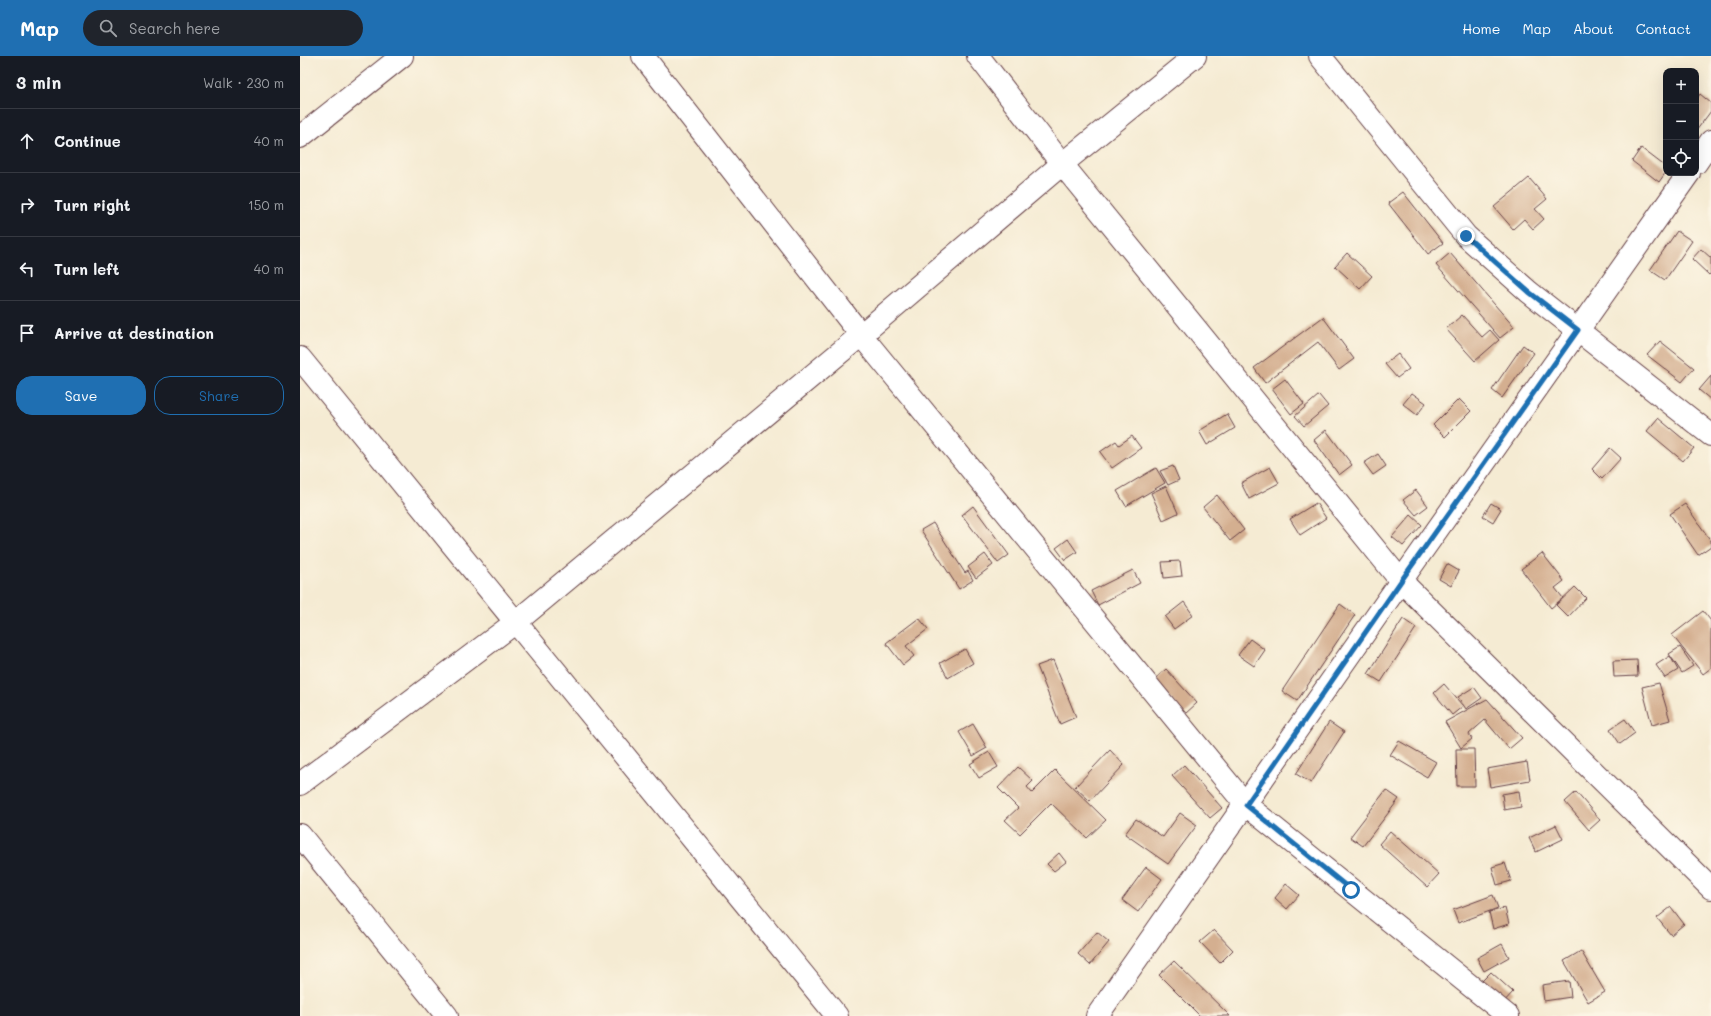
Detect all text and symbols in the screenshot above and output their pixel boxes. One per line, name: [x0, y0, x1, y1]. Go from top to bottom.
search box: [83, 10, 363, 46]
text: Map: [20, 16, 59, 41]
icon: search: [97, 17, 119, 39]
text: Search here: [129, 18, 220, 38]
text: Home: [1462, 19, 1500, 38]
text: Map: [1522, 19, 1551, 38]
text: About: [1573, 19, 1614, 38]
text: Contact: [1636, 19, 1691, 38]
map controls: [1663, 68, 1699, 176]
button: +: [1663, 68, 1699, 104]
text: 3 min: [16, 71, 61, 93]
text: Walk · 230 m: [203, 74, 284, 91]
button: −: [1663, 104, 1699, 140]
icon: ahead: [16, 130, 38, 152]
text: Continue: [54, 131, 121, 151]
text: 40 m: [254, 132, 284, 149]
button: locate: [1663, 140, 1699, 176]
icon: right: [16, 194, 38, 216]
text: Turn right: [54, 195, 131, 215]
text: 150 m: [248, 196, 284, 213]
route end: [1457, 227, 1475, 245]
icon: left: [16, 258, 38, 280]
text: Turn left: [54, 259, 119, 279]
text: 40 m: [254, 260, 284, 277]
icon: arrive: [16, 322, 38, 344]
text: Arrive at destination: [54, 323, 214, 343]
button: Save: [16, 376, 146, 415]
button: Share: [154, 376, 284, 415]
route start: [1342, 881, 1360, 899]

